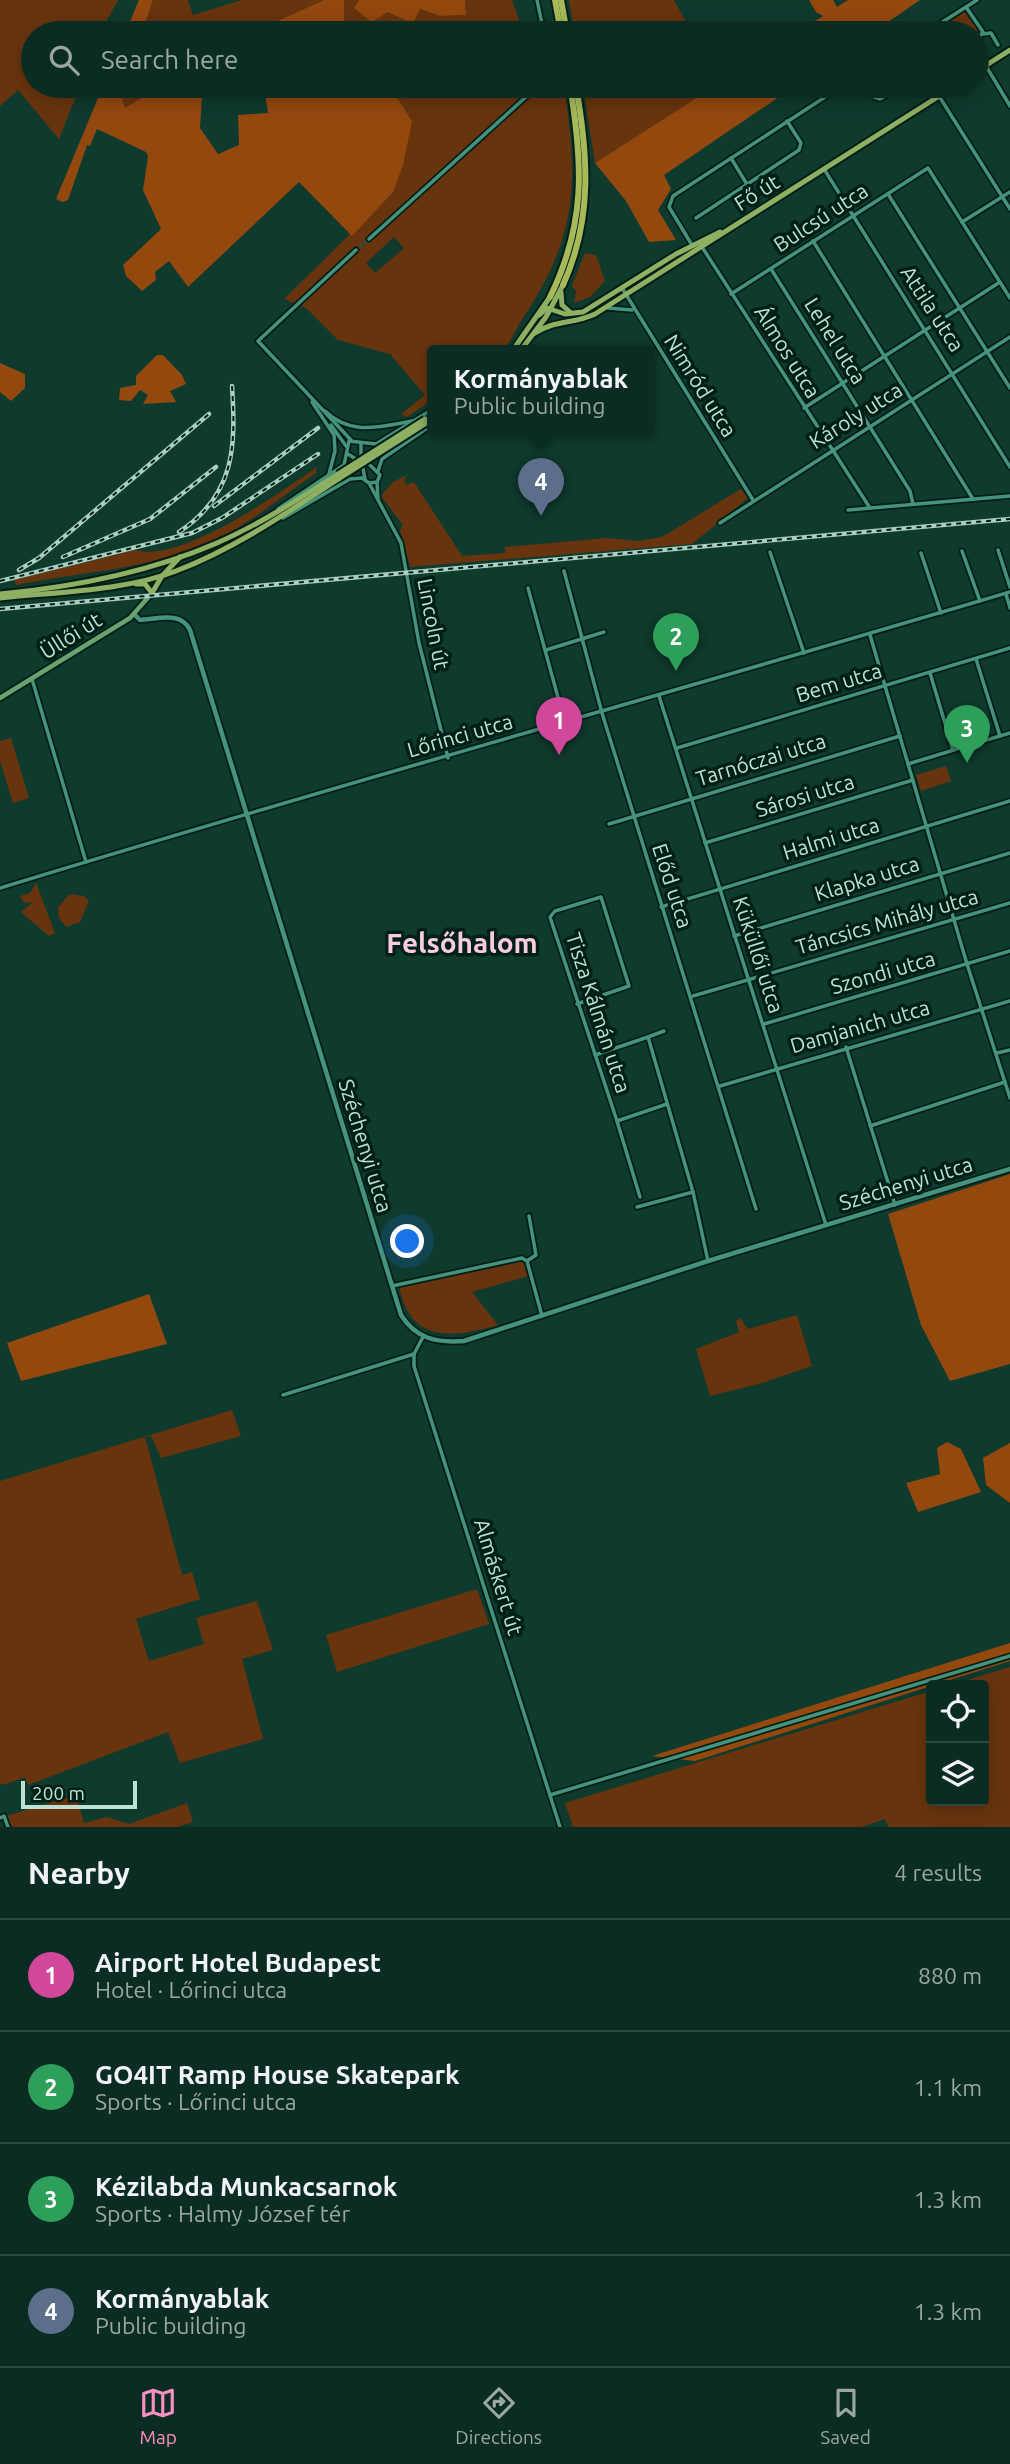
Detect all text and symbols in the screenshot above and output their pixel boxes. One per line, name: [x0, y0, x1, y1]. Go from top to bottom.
search box: [21, 21, 989, 98]
icon: search: [45, 41, 83, 79]
text: Search here: [101, 45, 238, 74]
street label: Fő út: [730, 169, 783, 215]
street label: Bulcsú utca: [769, 178, 872, 256]
street label: Attila utca: [896, 261, 969, 356]
street label: Lehel utca: [800, 293, 872, 388]
street label: Álmos utca: [750, 301, 826, 402]
street label: Nimród utca: [660, 330, 742, 441]
popup: [427, 345, 655, 436]
text: Kormányablak: [454, 364, 628, 393]
street label: Károly utca: [805, 377, 906, 453]
text: Public building: [454, 393, 605, 418]
pin: 4: [518, 458, 564, 516]
street label: Lincoln út: [413, 576, 455, 671]
street label: Üllői út: [35, 607, 106, 663]
pin: 2: [653, 613, 699, 671]
street label: Bem utca: [793, 658, 885, 706]
pin: 1: [536, 697, 582, 755]
pin: 3: [944, 705, 990, 763]
street label: Lőrinci utca: [404, 709, 515, 762]
street label: Tarnóczai utca: [693, 728, 829, 790]
street label: Sárosi utca: [753, 769, 857, 821]
street label: Halmi utca: [780, 812, 882, 864]
street label: Előd utca: [648, 840, 698, 931]
street label: Klapka utca: [811, 851, 922, 905]
street label: Táncsics Mihály utca: [793, 884, 981, 959]
street label: Küküllői utca: [729, 893, 789, 1016]
district label: Felsőhalom: [386, 927, 538, 958]
street label: Tisza Kálmán utca: [562, 930, 636, 1096]
street label: Szondi utca: [828, 946, 938, 998]
street label: Damjanich utca: [787, 995, 932, 1057]
street label: Széchenyi utca: [334, 1076, 398, 1215]
street label: Széchenyi utca: [836, 1151, 975, 1215]
your location: [390, 1224, 424, 1258]
street label: Almáskert út: [470, 1516, 528, 1638]
map controls: [926, 1680, 989, 1806]
button: locate: [926, 1680, 989, 1743]
button: layers: [926, 1743, 989, 1806]
scale bar: [21, 1778, 136, 1810]
text: 200 m: [32, 1782, 85, 1804]
text: Nearby: [28, 1856, 130, 1890]
text: 4 results: [894, 1860, 982, 1885]
text: Airport Hotel Budapest: [95, 1948, 381, 1977]
text: 1: [45, 1963, 57, 1988]
text: 880 m: [918, 1963, 982, 1988]
text: Hotel · Lőrinci utca: [95, 1977, 287, 2002]
text: GO4IT Ramp House Skatepark: [95, 2060, 460, 2089]
text: 2: [45, 2075, 57, 2100]
text: 1.1 km: [914, 2075, 982, 2100]
text: Sports · Lőrinci utca: [95, 2089, 297, 2114]
text: Kézilabda Munkacsarnok: [95, 2172, 397, 2201]
text: 3: [45, 2187, 57, 2212]
text: 1.3 km: [914, 2187, 982, 2212]
text: Sports · Halmy József tér: [95, 2201, 350, 2226]
text: Kormányablak: [95, 2284, 269, 2313]
text: 4: [45, 2299, 57, 2324]
text: 1.3 km: [914, 2299, 982, 2324]
text: Public building: [95, 2313, 247, 2338]
tab: Map: [139, 2384, 177, 2448]
tab: Directions: [455, 2384, 542, 2448]
tab: Saved: [820, 2384, 871, 2448]

